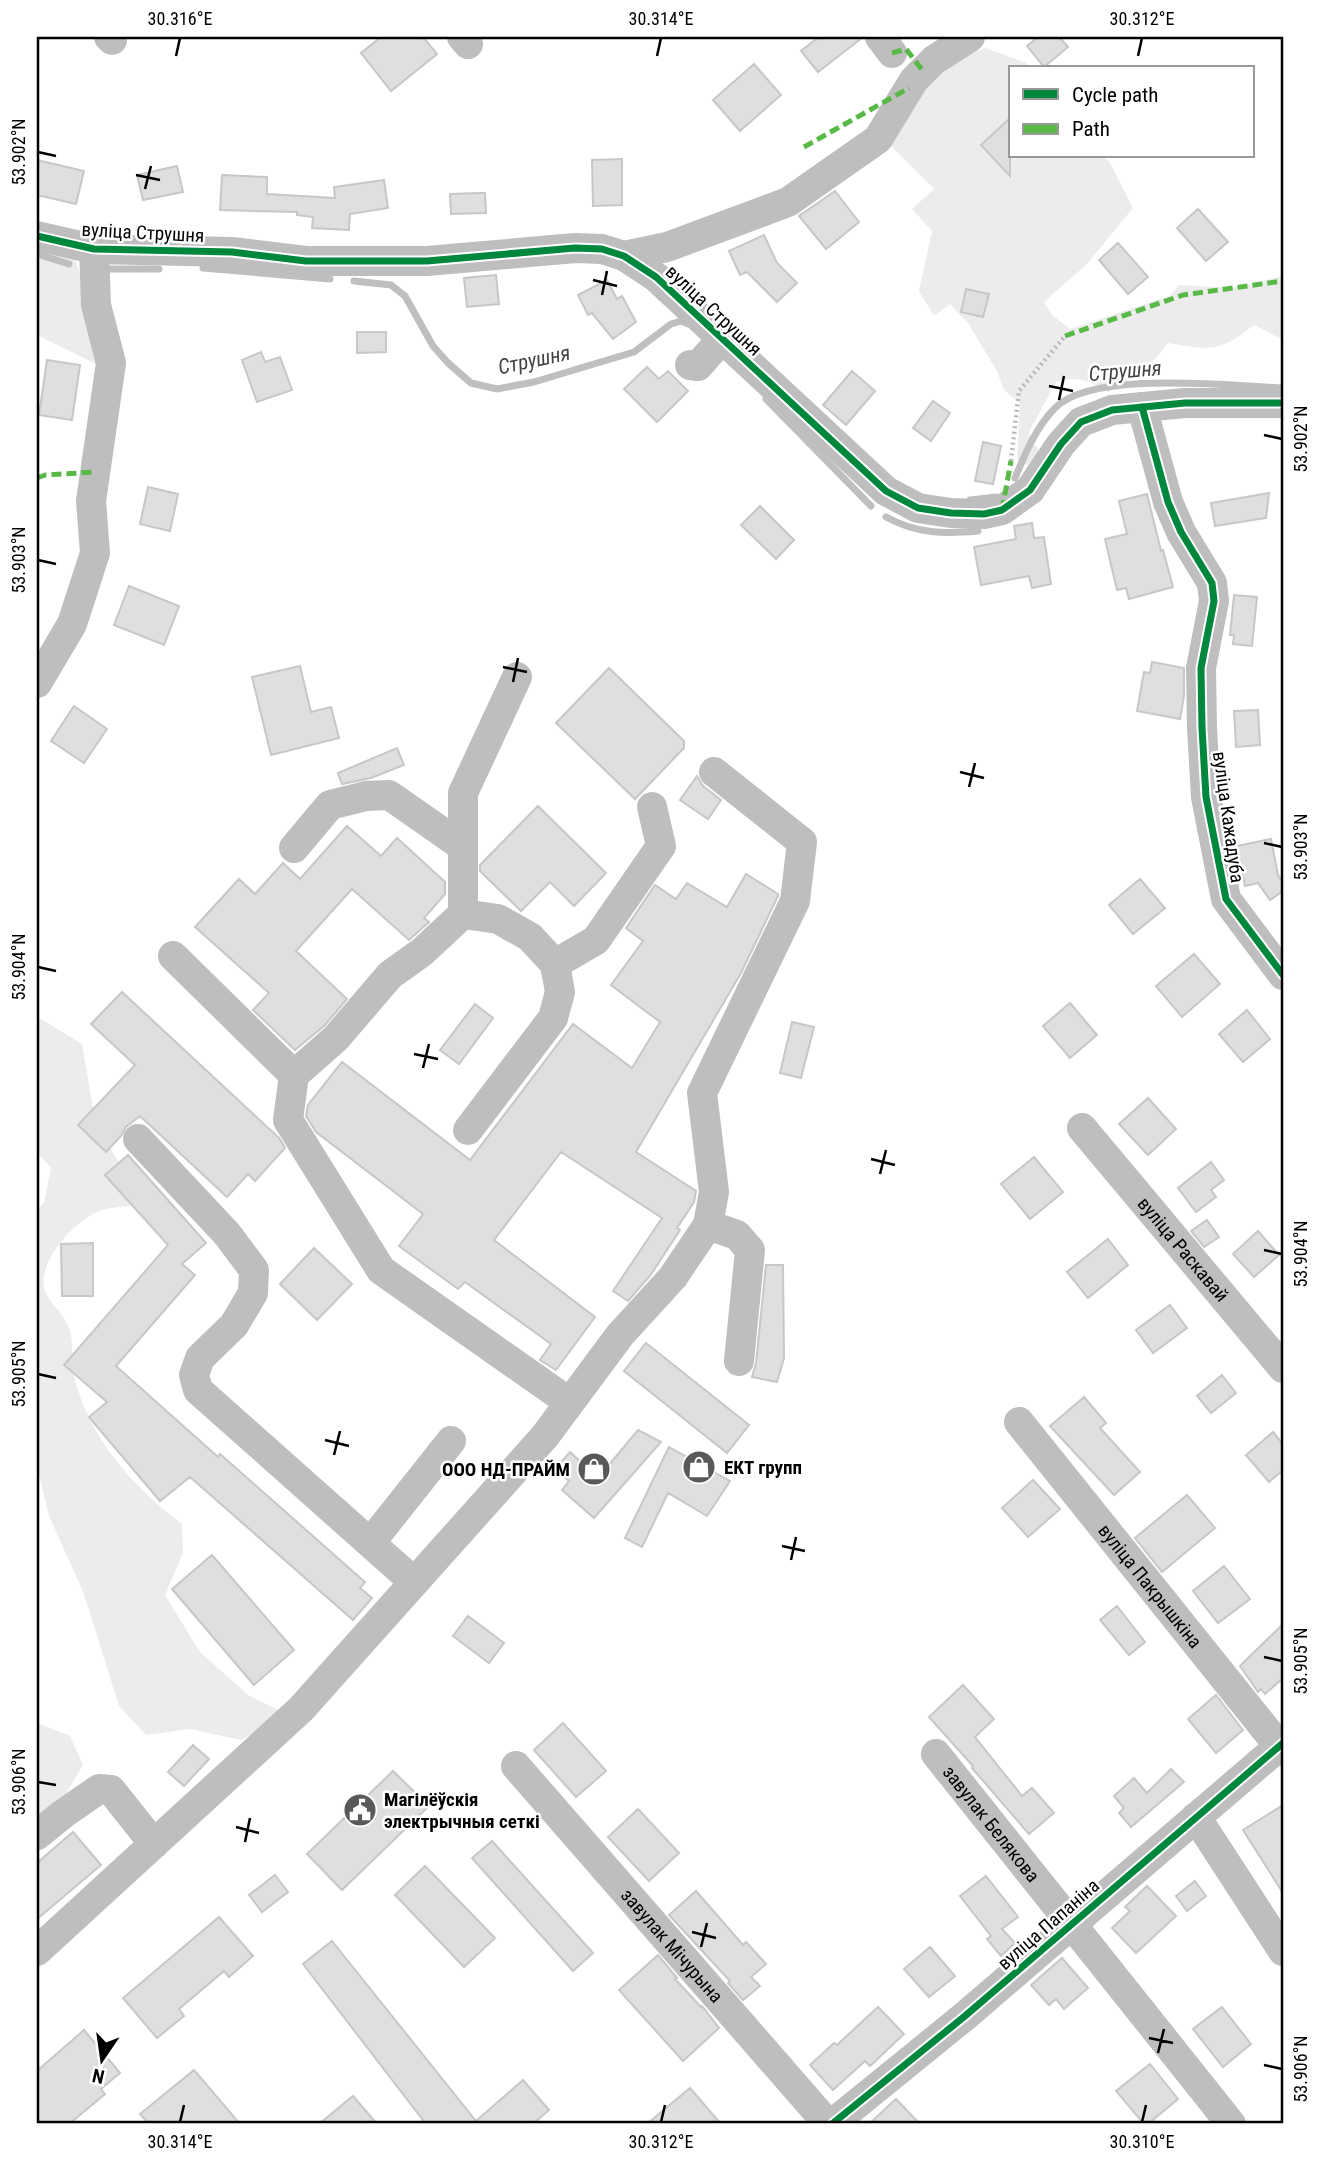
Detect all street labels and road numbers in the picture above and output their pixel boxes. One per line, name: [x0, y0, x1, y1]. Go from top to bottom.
street label: вуліца Струшня: [81, 218, 205, 247]
street label: вуліца Струшня: [661, 260, 766, 361]
street label: вуліца Кажадуба: [1208, 750, 1249, 884]
street label: вуліца Раскавай: [1133, 1192, 1233, 1306]
street label: вуліца Пакрышкіна: [1093, 1519, 1207, 1653]
street label: завулак Белякова: [938, 1761, 1044, 1887]
street label: вуліца Папаніна: [993, 1874, 1104, 1975]
street label: завулак Мічурына: [616, 1884, 728, 2008]

